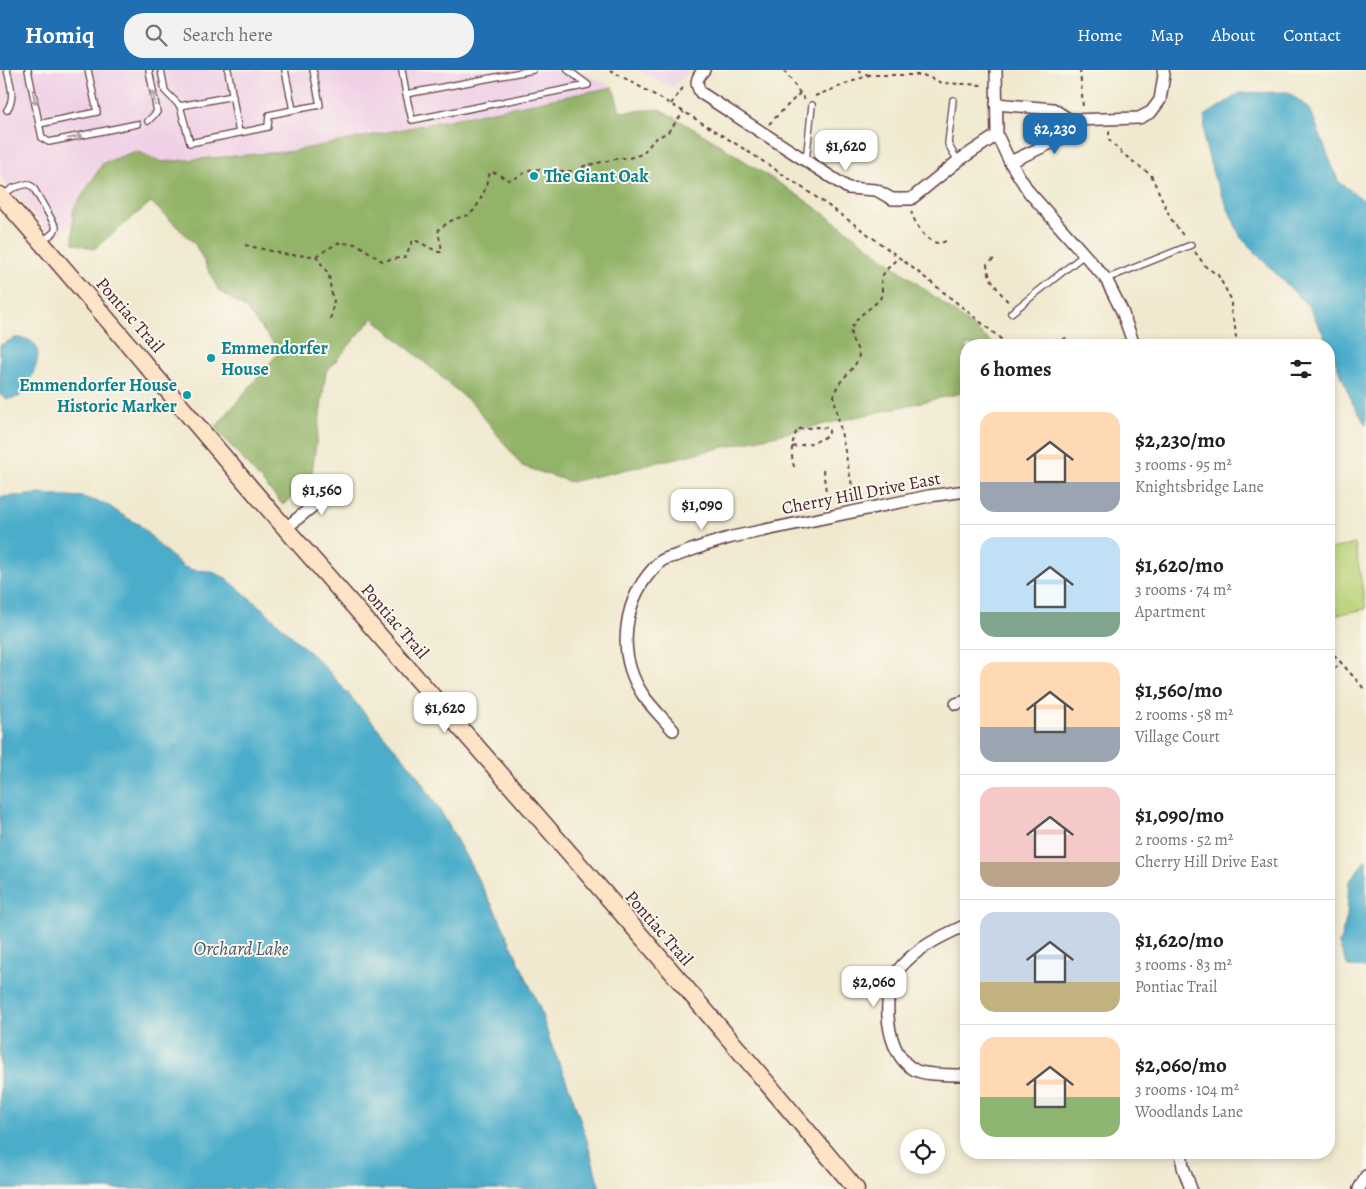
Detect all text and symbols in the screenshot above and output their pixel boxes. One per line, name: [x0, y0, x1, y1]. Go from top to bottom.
search box: [124, 13, 474, 58]
text: Homiq: [25, 19, 94, 51]
icon: search: [142, 21, 170, 49]
text: Search here: [182, 22, 273, 48]
text: Home: [1077, 23, 1122, 47]
text: Map: [1150, 23, 1183, 47]
text: About: [1211, 23, 1255, 47]
text: Contact: [1283, 23, 1341, 47]
one-way arrow: [29, 89, 39, 105]
one-way arrow: [149, 90, 159, 106]
pin: $2,230: [1014, 112, 1096, 155]
text: $2,230: [1034, 118, 1076, 140]
pin: $1,620: [805, 129, 887, 172]
one-way arrow: [66, 132, 82, 141]
text: $1,620: [826, 135, 866, 157]
place label: The Giant Oak: [544, 164, 649, 188]
marker: The Giant Oak: [528, 170, 540, 182]
street label: Pontiac Trail: [91, 272, 170, 358]
place label: Emmendorfer House: [221, 336, 329, 381]
marker: Emmendorfer House: [205, 352, 217, 364]
text: 6 homes: [980, 355, 1052, 383]
icon: filters: [1287, 355, 1315, 383]
place label: Emmendorfer House Historic Marker: [19, 373, 178, 418]
marker: Emmendorfer House Historic Marker: [181, 389, 193, 401]
text: $2,230/mo: [1135, 426, 1226, 454]
icon: home: [1020, 432, 1080, 492]
text: 3 rooms · 95 m²: [1135, 454, 1232, 476]
street label: Cherry Hill Drive East: [780, 466, 942, 520]
pin: $1,560: [281, 474, 363, 516]
text: Knightsbridge Lane: [1135, 476, 1264, 498]
text: $1,560: [302, 479, 342, 501]
pin: $1,090: [661, 488, 743, 531]
text: $1,090: [682, 494, 723, 516]
text: $1,620/mo: [1135, 551, 1224, 579]
icon: home: [1020, 557, 1080, 617]
street label: Pontiac Trail: [356, 578, 435, 664]
text: 3 rooms · 74 m²: [1135, 579, 1232, 601]
text: Apartment: [1135, 601, 1206, 623]
text: $1,560/mo: [1135, 676, 1223, 704]
icon: home: [1020, 682, 1080, 742]
pin: $1,620: [404, 692, 486, 734]
text: $1,620: [425, 697, 465, 719]
text: 2 rooms · 58 m²: [1135, 704, 1233, 726]
text: Village Court: [1135, 726, 1220, 748]
text: $1,090/mo: [1135, 801, 1224, 829]
icon: home: [1020, 807, 1080, 867]
text: 2 rooms · 52 m²: [1135, 829, 1233, 851]
text: Cherry Hill Drive East: [1135, 851, 1278, 873]
street label: Pontiac Trail: [620, 885, 699, 971]
text: $1,620/mo: [1135, 926, 1224, 954]
icon: home: [1020, 932, 1080, 992]
water label: Orchard Lake: [194, 936, 289, 962]
text: 3 rooms · 83 m²: [1135, 954, 1232, 976]
pin: $2,060: [833, 966, 915, 1008]
text: $2,060: [852, 971, 896, 993]
text: Pontiac Trail: [1135, 976, 1217, 998]
text: $2,060/mo: [1135, 1051, 1227, 1079]
icon: home: [1020, 1057, 1080, 1117]
text: 3 rooms · 104 m²: [1135, 1079, 1239, 1101]
text: Woodlands Lane: [1135, 1101, 1243, 1123]
map controls: [900, 1129, 945, 1174]
button: locate: [900, 1129, 945, 1174]

